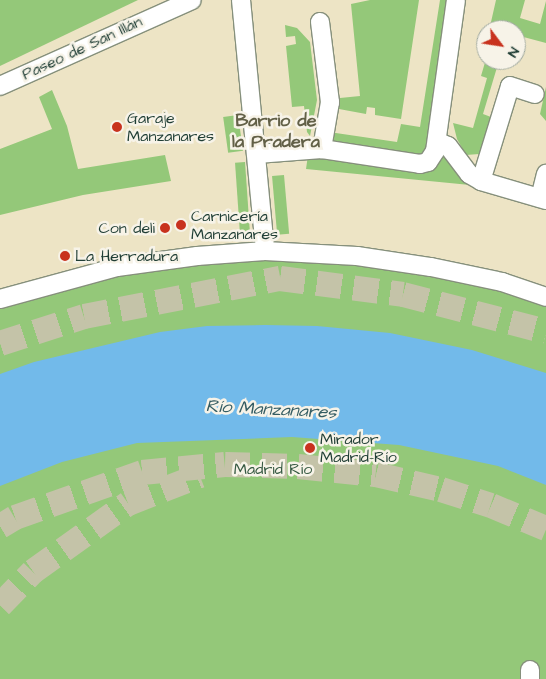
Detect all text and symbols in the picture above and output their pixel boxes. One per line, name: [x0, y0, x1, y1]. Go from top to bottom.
street label: Paseo de San Illán: [19, 12, 145, 84]
north arrow: [476, 20, 526, 70]
text: N: [502, 43, 524, 61]
place label: Garaje Manzanares: [127, 108, 214, 146]
district label: Barrio de la Pradera: [232, 111, 320, 154]
marker: Garaje Manzanares: [111, 121, 123, 133]
place label: Carnicería Manzanares: [191, 206, 278, 244]
place label: Con deli: [98, 218, 155, 238]
marker: Carnicería Manzanares: [175, 219, 187, 231]
marker: Con deli: [159, 222, 171, 234]
place label: La Herradura: [75, 246, 178, 266]
marker: La Herradura: [59, 250, 71, 262]
water label: Río Manzanares: [205, 396, 337, 424]
place label: Mirador Madrid-Río: [320, 429, 397, 467]
marker: Mirador Madrid-Río: [304, 442, 316, 454]
park label: Madrid Río: [234, 459, 312, 479]

